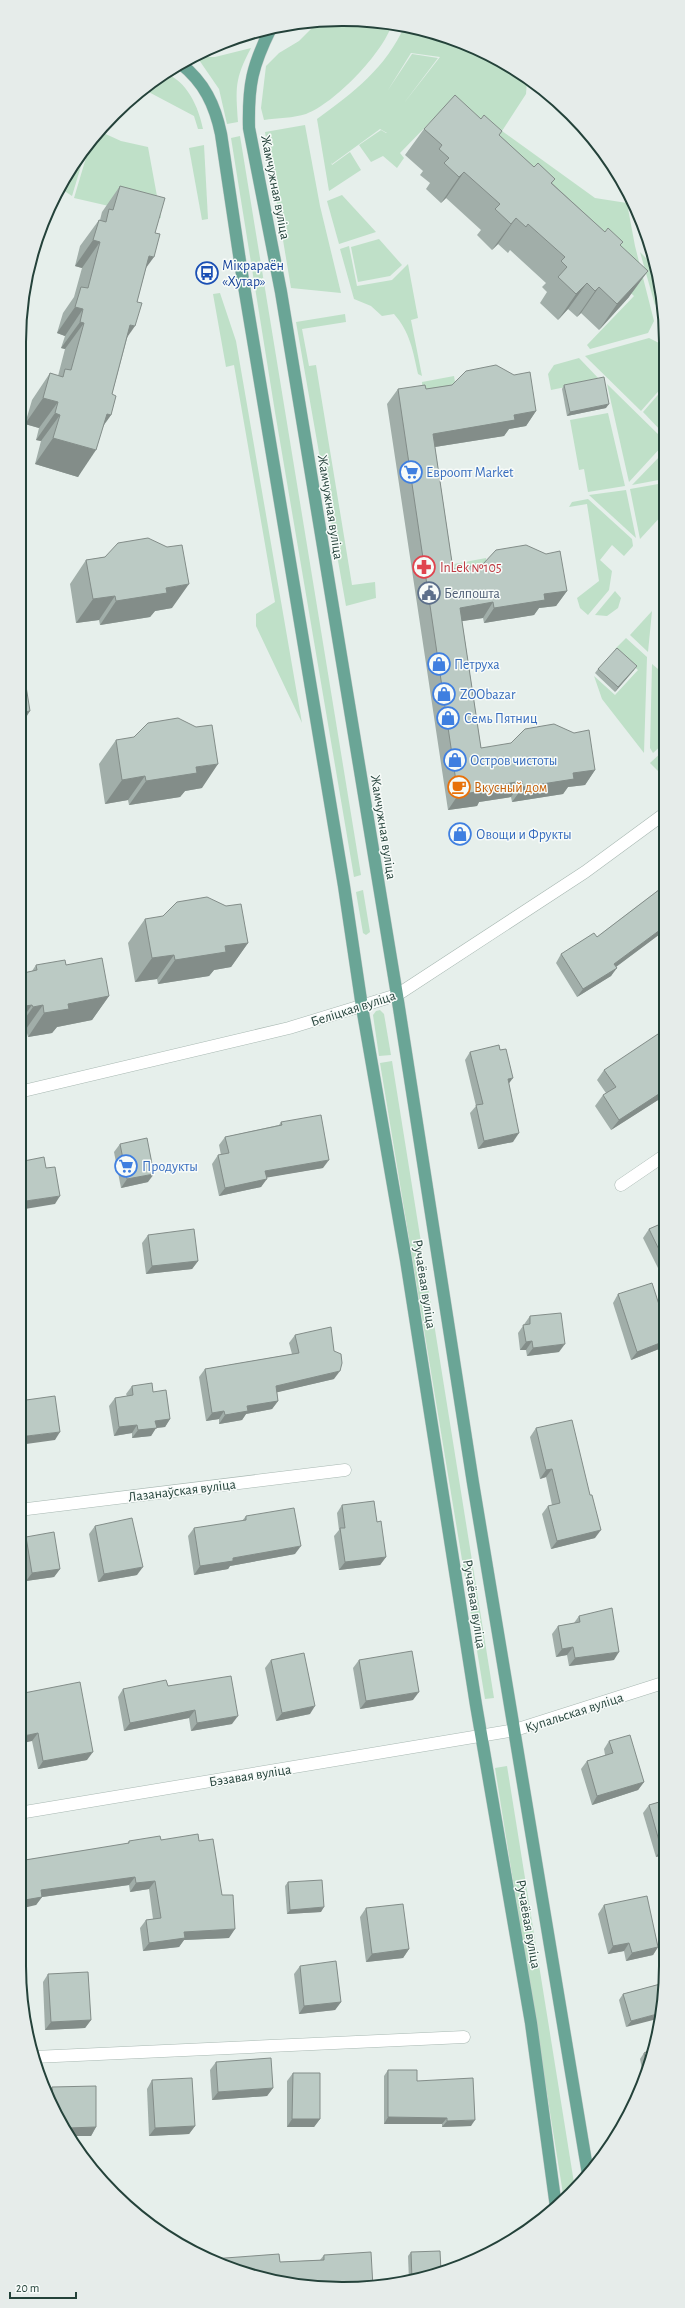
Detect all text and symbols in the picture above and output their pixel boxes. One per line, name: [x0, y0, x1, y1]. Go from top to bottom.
street label: Жамчужная вуліца: [258, 134, 292, 241]
place label: Мікрараён «Хутар»: [222, 259, 284, 289]
bus stop icon: Мікрараён «Хутар»: [194, 260, 220, 286]
street label: Жамчужная вуліца: [315, 454, 345, 561]
supermarket icon: Евроопт Market: [398, 459, 424, 485]
place label: Евроопт Market: [426, 466, 514, 480]
pharmacy icon: InLek №105: [411, 554, 437, 580]
place label: InLek №105: [440, 561, 502, 575]
public building icon: Белпошта: [416, 580, 442, 606]
place label: Белпошта: [444, 587, 501, 601]
shop icon: Петруха: [426, 651, 452, 677]
place label: Петруха: [454, 658, 500, 672]
shop icon: ZOObazar: [431, 681, 457, 707]
place label: ZOObazar: [460, 688, 516, 702]
shop icon: Семь Пятниц: [435, 705, 461, 731]
place label: Семь Пятниц: [464, 712, 538, 726]
shop icon: Остров чистоты: [442, 747, 468, 773]
place label: Остров чистоты: [470, 754, 557, 768]
street label: Жамчужная вуліца: [368, 774, 398, 881]
cafe icon: Вкусный дом: [446, 774, 472, 800]
place label: Вкусный дом: [474, 781, 547, 795]
shop icon: Овощи и Фрукты: [447, 821, 473, 847]
place label: Овощи и Фрукты: [476, 828, 572, 842]
street label: Беліцкая вуліца: [309, 988, 398, 1029]
supermarket icon: Продукты: [113, 1153, 139, 1179]
place label: Продукты: [142, 1160, 198, 1174]
street label: Ручаёвая вуліца: [410, 1239, 438, 1330]
street label: Лазанаўская вуліца: [128, 1477, 237, 1505]
street label: Ручаёвая вуліца: [460, 1559, 488, 1650]
street label: Купальская вуліца: [523, 1690, 626, 1735]
street label: Бэзавая вуліца: [208, 1762, 293, 1789]
street label: Ручаёвая вуліца: [513, 1879, 543, 1970]
scale bar: [10, 2274, 76, 2300]
text: 20 m: [16, 2282, 39, 2294]

